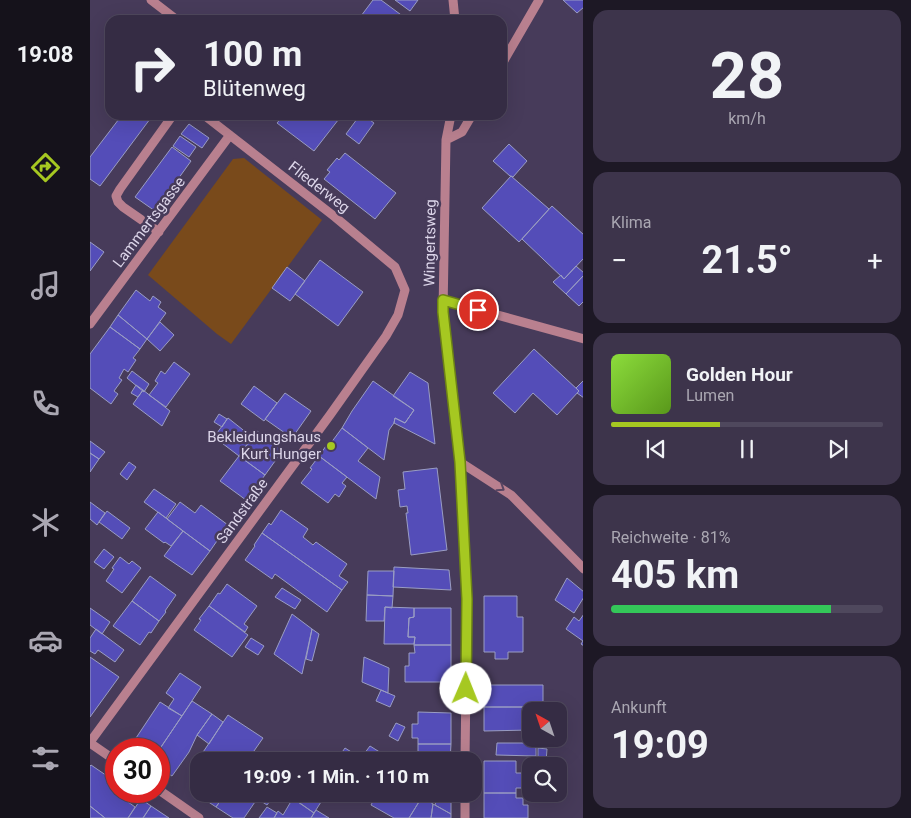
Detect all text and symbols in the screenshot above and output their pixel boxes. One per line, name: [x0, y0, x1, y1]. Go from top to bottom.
text: 100 m: [203, 34, 302, 75]
icon: right: [120, 35, 185, 100]
text: 28: [710, 38, 784, 114]
text: 19:08: [17, 42, 73, 67]
text: Blütenweg: [203, 76, 306, 101]
text: km/h: [728, 109, 766, 128]
icon: directions: [28, 150, 63, 185]
street label: Fliederweg: [285, 157, 353, 217]
street label: Lammertsgasse: [109, 173, 189, 271]
street label: Wingertsweg: [420, 199, 440, 287]
text: Klima: [611, 213, 652, 232]
text: 21.5°: [701, 238, 793, 282]
text: −: [611, 244, 627, 277]
text: +: [867, 244, 883, 277]
icon: music: [28, 268, 63, 303]
pin: [457, 289, 499, 331]
icon: arrive: [464, 296, 492, 324]
text: Golden Hour: [686, 363, 793, 386]
icon: phone: [28, 386, 63, 421]
text: Lumen: [686, 386, 734, 405]
place label: Bekleidungshaus Kurt Hunger: [207, 428, 321, 463]
icon: previous: [642, 435, 670, 463]
icon: pause: [733, 435, 761, 463]
icon: next: [824, 435, 852, 463]
marker: Bekleidungshaus Kurt Hunger: [325, 440, 337, 452]
street label: Sandstraße: [212, 475, 272, 547]
one-way arrow: [495, 482, 504, 492]
icon: climate: [28, 505, 63, 540]
text: Reichweite · 81%: [611, 528, 730, 547]
text: 405 km: [611, 553, 739, 597]
icon: car: [28, 623, 63, 658]
position arrow: [439, 662, 491, 714]
text: Ankunft: [611, 698, 667, 717]
north arrow: [522, 702, 568, 748]
map controls: [522, 702, 567, 802]
text: 19:09: [611, 723, 709, 767]
speed limit sign: 30: [105, 738, 170, 803]
icon: filters: [28, 741, 63, 776]
button: search: [522, 757, 567, 802]
text: 19:09 · 1 Min. · 110 m: [243, 765, 429, 788]

